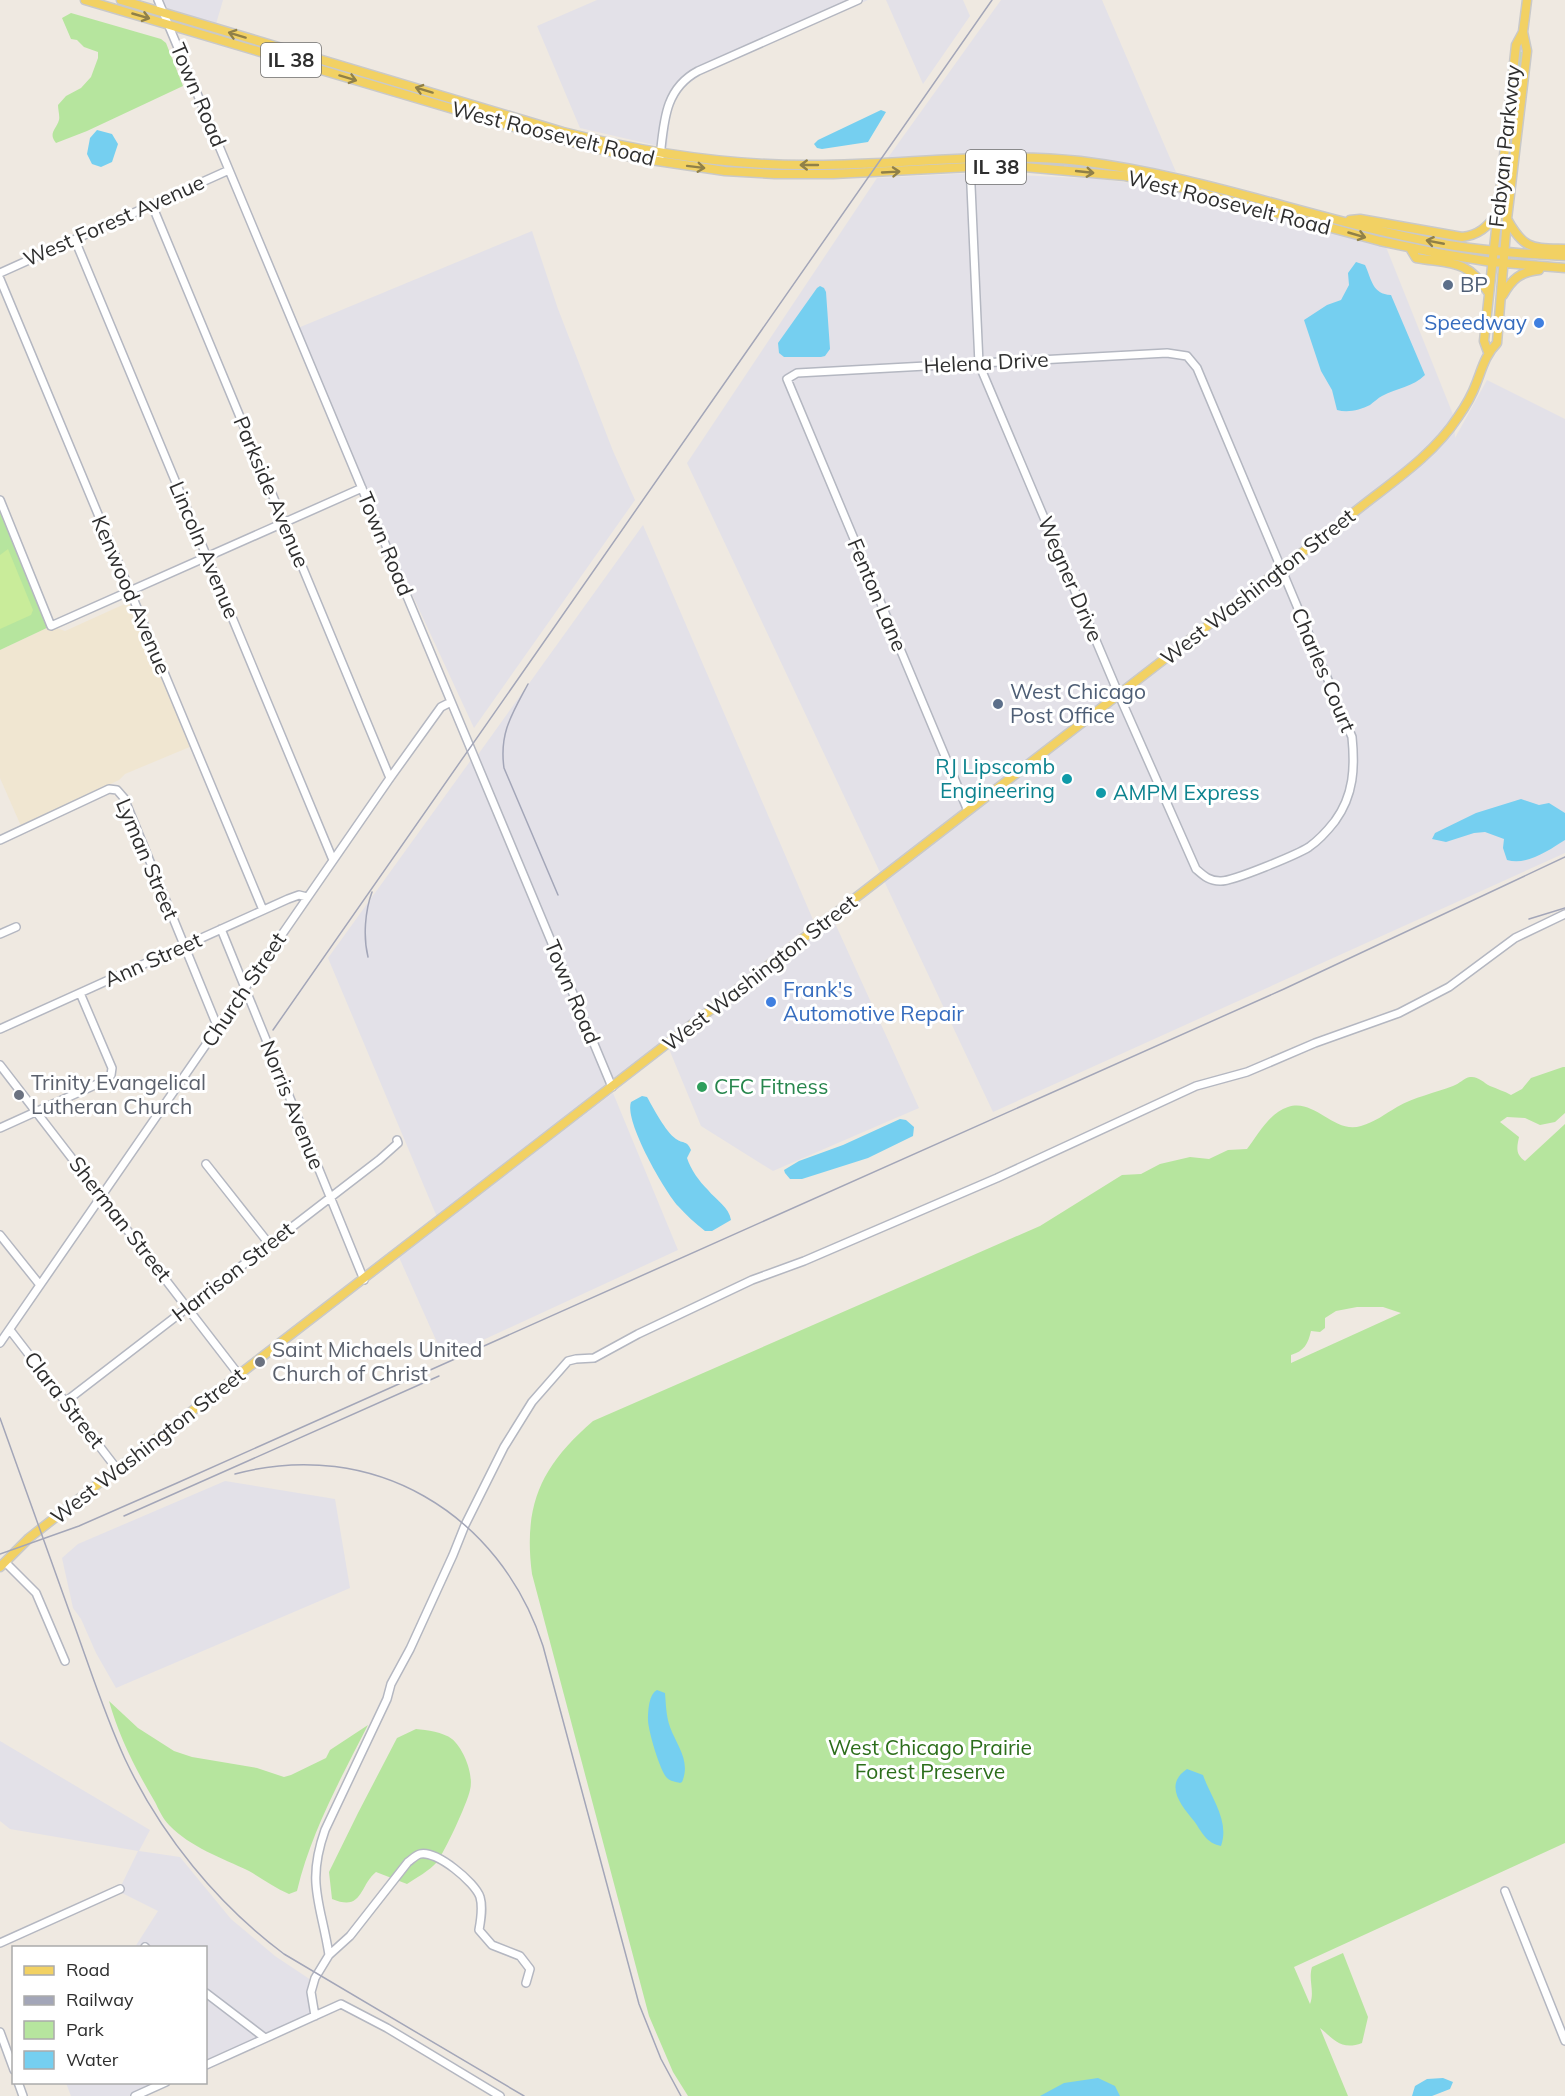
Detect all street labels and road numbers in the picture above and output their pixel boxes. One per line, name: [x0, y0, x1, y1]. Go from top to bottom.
street label: Town Road: [165, 39, 232, 151]
road number: IL 38: [261, 43, 321, 77]
street label: Fabyan Parkway: [1483, 63, 1525, 228]
street label: West Roosevelt Road: [449, 95, 657, 171]
road number: IL 38: [966, 150, 1026, 184]
street label: West Roosevelt Road: [1125, 164, 1333, 240]
street label: West Forest Avenue: [19, 168, 208, 272]
street label: Helena Drive: [923, 346, 1049, 378]
street label: Parkside Avenue: [228, 412, 316, 571]
street label: Lincoln Avenue: [164, 477, 246, 622]
street label: Town Road: [352, 488, 419, 600]
street label: West Washington Street: [1155, 502, 1360, 670]
street label: Kenwood Avenue: [87, 511, 177, 678]
street label: Wegner Drive: [1033, 512, 1109, 645]
street label: Fenton Lane: [843, 534, 913, 655]
street label: Charles Court: [1286, 604, 1362, 736]
street label: Lyman Street: [111, 794, 185, 923]
street label: West Washington Street: [657, 888, 862, 1056]
street label: Ann Street: [100, 926, 205, 992]
street label: Church Street: [195, 927, 291, 1052]
street label: Town Road: [539, 936, 606, 1048]
street label: Norris Avenue: [255, 1036, 331, 1173]
street label: Sherman Street: [64, 1151, 178, 1286]
street label: Harrison Street: [166, 1216, 298, 1327]
street label: Clara Street: [19, 1346, 111, 1453]
street label: West Washington Street: [45, 1361, 250, 1529]

